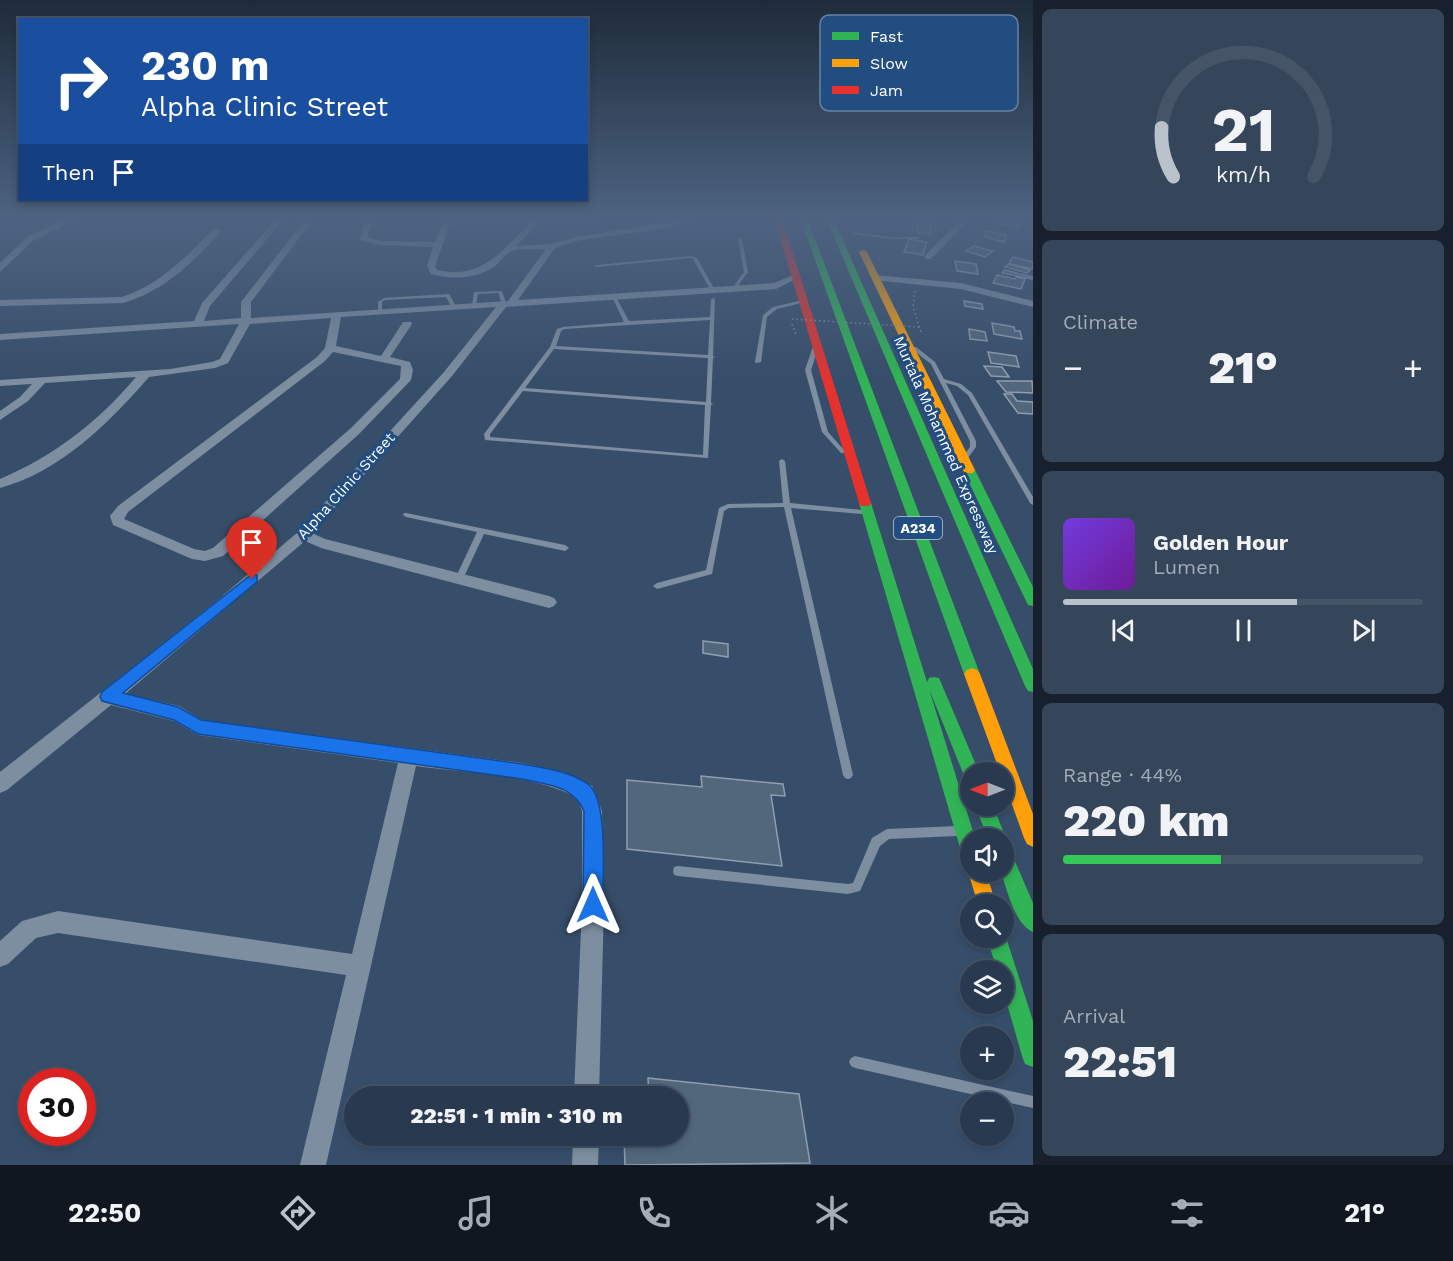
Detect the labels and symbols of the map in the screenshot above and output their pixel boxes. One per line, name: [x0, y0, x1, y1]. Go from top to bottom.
legend: [820, 15, 1018, 111]
text: Fast: [870, 27, 903, 46]
text: Slow: [870, 54, 908, 73]
text: Jam: [870, 81, 903, 100]
street label: Murtala Mohammed Expressway: [890, 333, 1002, 557]
street label: Alpha Clinic Street: [293, 428, 399, 543]
pin: [226, 517, 277, 579]
road number: A234: [894, 517, 942, 539]
north arrow: [960, 762, 1014, 816]
position arrow: [561, 873, 625, 937]
speed limit sign: 30: [18, 1068, 96, 1146]

